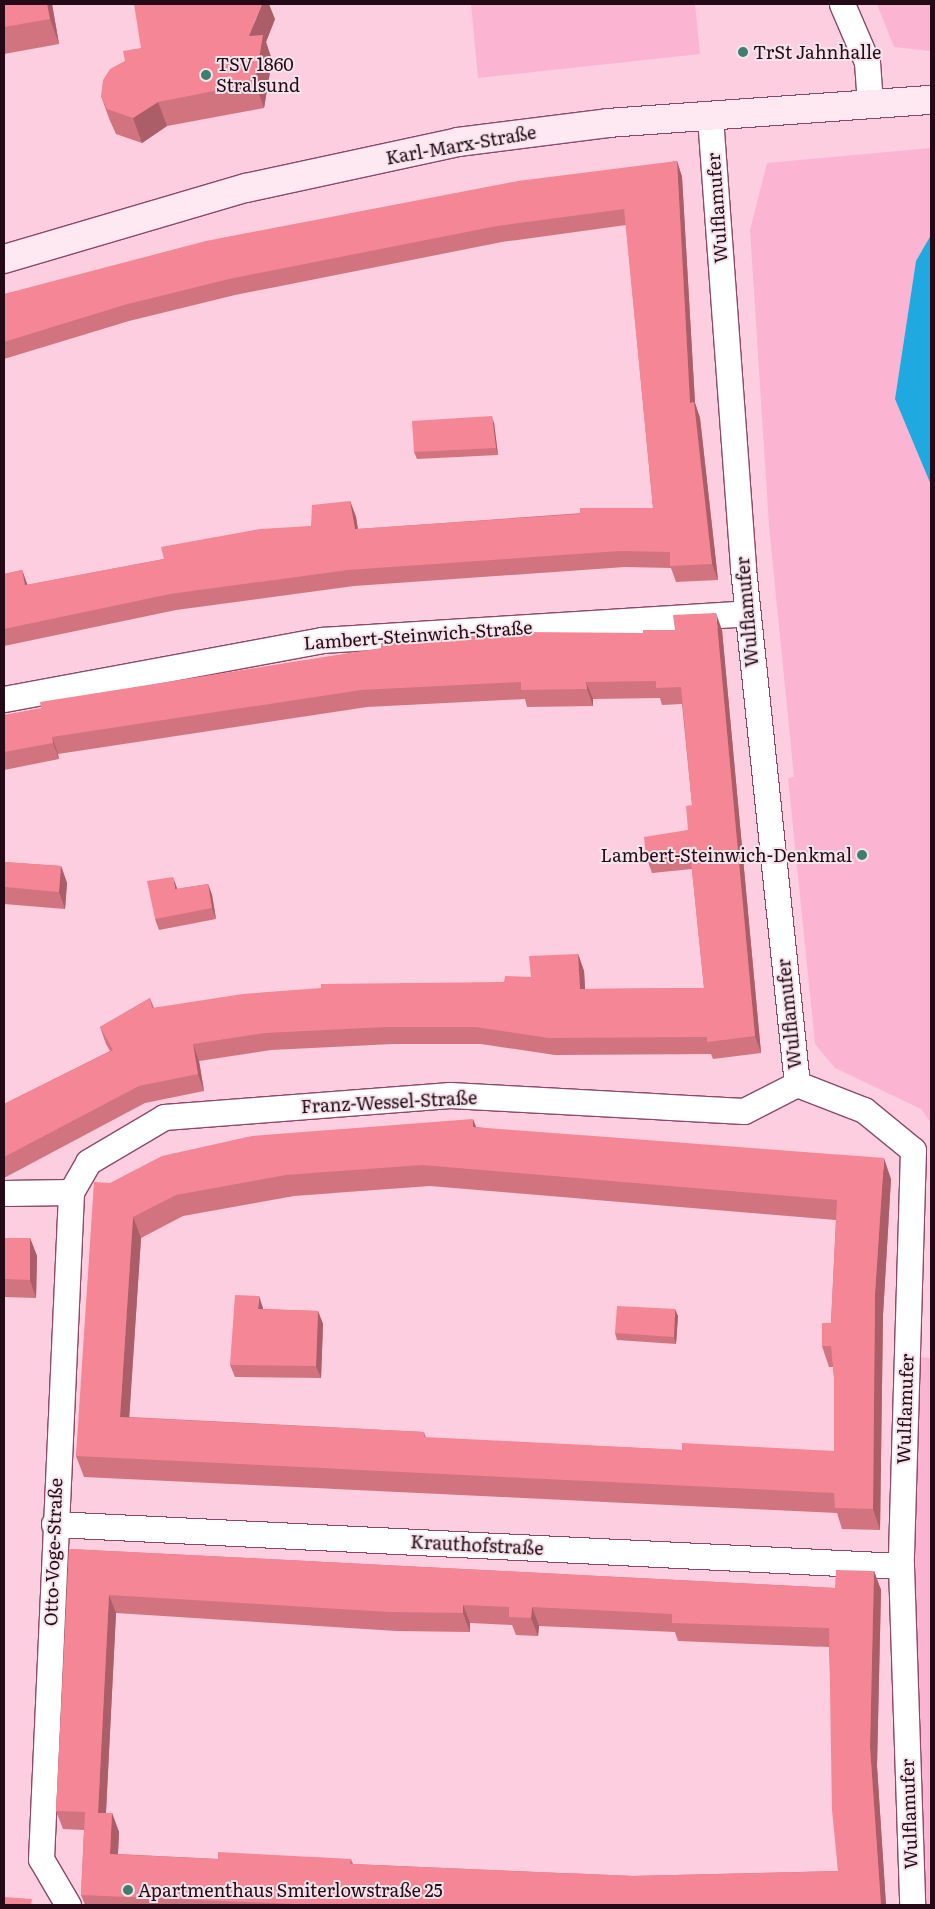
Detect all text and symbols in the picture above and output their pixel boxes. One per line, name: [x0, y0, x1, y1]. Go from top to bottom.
place label: TrSt Jahnhalle: [753, 41, 881, 63]
marker: TrSt Jahnhalle: [737, 46, 749, 58]
place label: TSV 1860 Stralsund: [216, 54, 300, 96]
marker: TSV 1860 Stralsund: [200, 69, 212, 81]
street label: Karl-Marx-Straße: [384, 121, 538, 169]
street label: Wulflamufer: [702, 152, 732, 264]
street label: Wulflamufer: [731, 556, 763, 668]
street label: Lambert-Steinwich-Straße: [303, 616, 533, 654]
place label: Lambert-Steinwich-Denkmal: [601, 844, 852, 866]
marker: Lambert-Steinwich-Denkmal: [856, 849, 868, 861]
street label: Wulflamufer: [772, 958, 806, 1070]
street label: Franz-Wessel-Straße: [300, 1087, 478, 1117]
street label: Wulflamufer: [892, 1353, 918, 1465]
street label: Otto-Voge-Straße: [40, 1478, 66, 1626]
street label: Krauthofstraße: [410, 1531, 544, 1559]
street label: Wulflamufer: [896, 1758, 922, 1870]
place label: Apartmenthaus Smiterlowstraße 25: [138, 1879, 443, 1901]
marker: Apartmenthaus Smiterlowstraße 25: [122, 1884, 134, 1896]

